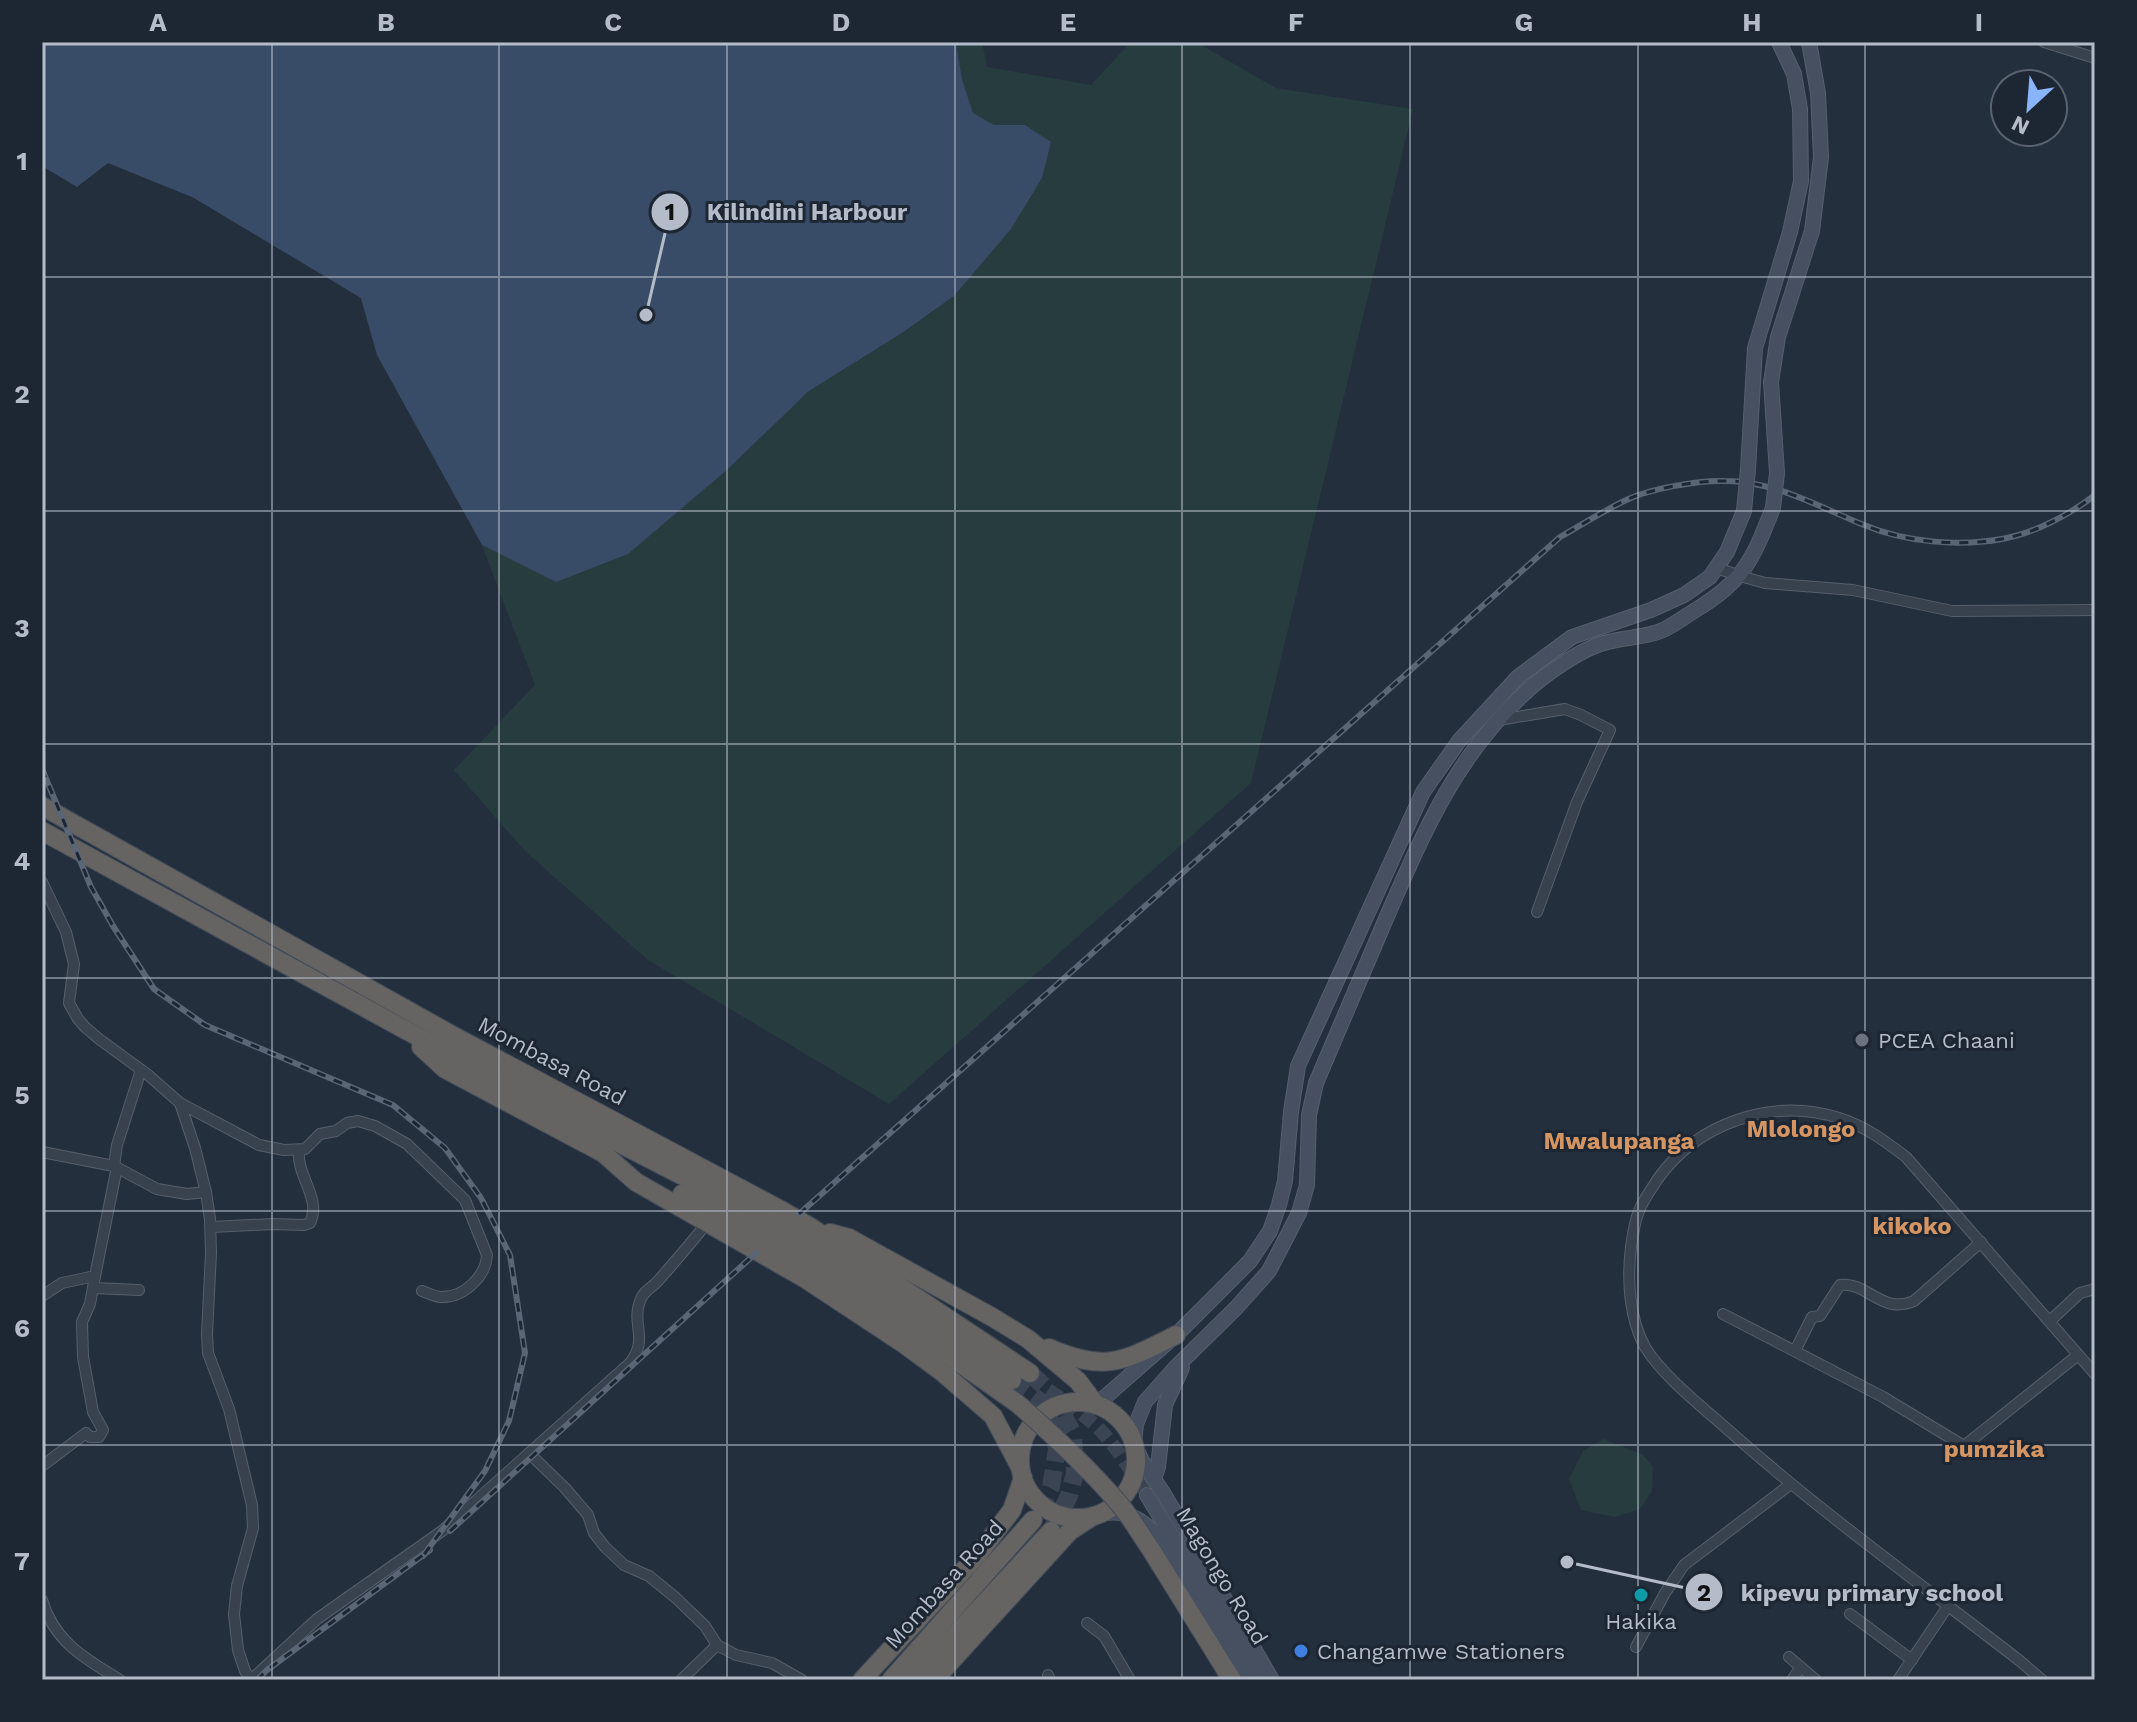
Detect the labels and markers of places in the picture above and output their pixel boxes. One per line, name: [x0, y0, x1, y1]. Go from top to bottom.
callout: Kilindini Harbour: [650, 188, 923, 236]
place label: PCEA Chaani: [1878, 1028, 2015, 1053]
marker: PCEA Chaani: [1853, 1031, 1871, 1049]
callout: kipevu primary school: [1684, 1568, 2019, 1616]
marker: Hakika: [1632, 1586, 1650, 1604]
place label: Hakika: [1605, 1609, 1677, 1634]
place label: Changamwe Stationers: [1317, 1639, 1565, 1664]
marker: Changamwe Stationers: [1292, 1642, 1310, 1660]

